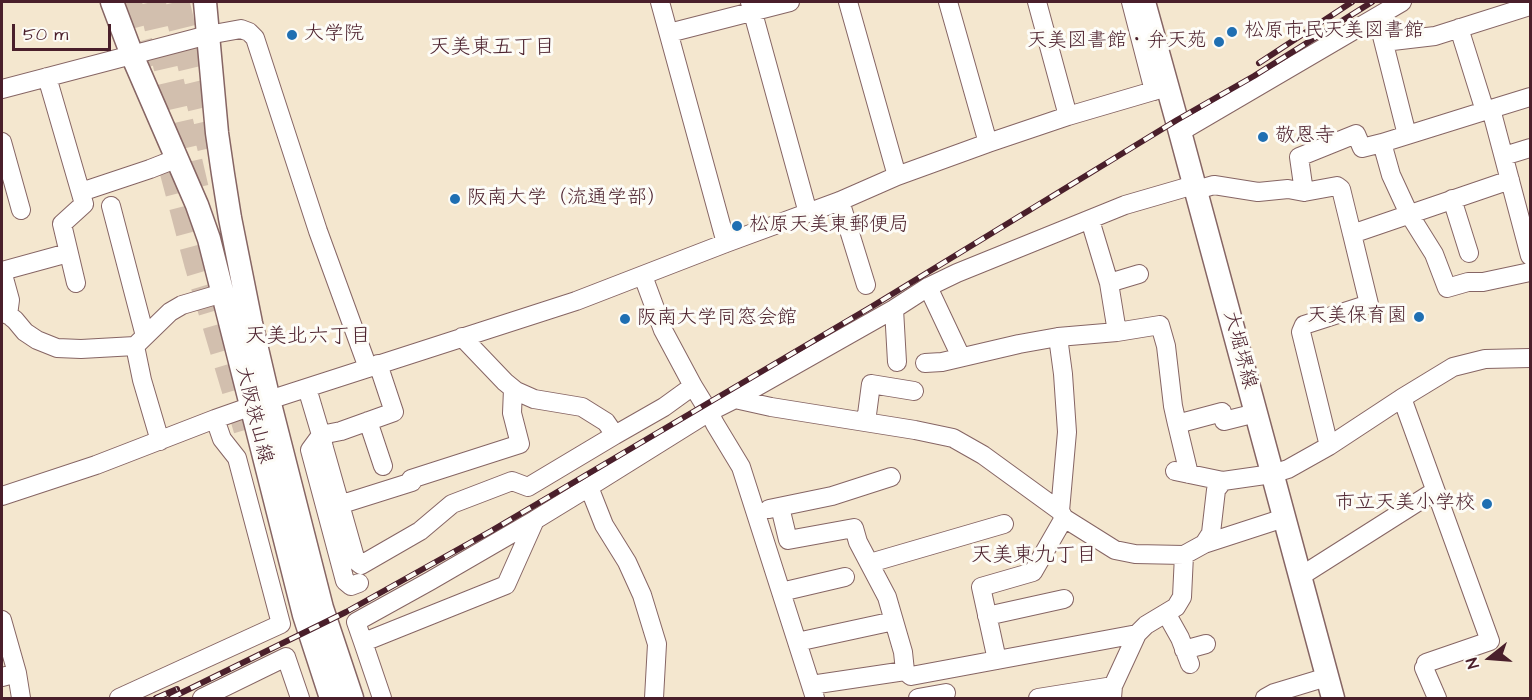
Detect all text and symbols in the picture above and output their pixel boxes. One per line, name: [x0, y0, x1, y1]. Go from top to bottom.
scale bar: [15, 12, 114, 50]
place label: 松原市民天美図書館: [1244, 20, 1424, 44]
text: 50 m: [23, 22, 68, 47]
place label: 大学院: [304, 23, 364, 47]
marker: 松原市民天美図書館: [1225, 25, 1239, 39]
marker: 大学院: [285, 28, 299, 42]
place label: 天美図書館・弁天苑: [1027, 30, 1207, 54]
marker: 天美図書館・弁天苑: [1212, 35, 1226, 49]
district label: 天美東五丁目: [429, 36, 555, 62]
place label: 敬恩寺: [1275, 125, 1335, 149]
marker: 敬恩寺: [1256, 130, 1270, 144]
place label: 阪南大学（流通学部）: [467, 187, 667, 211]
marker: 阪南大学（流通学部）: [448, 192, 462, 206]
place label: 松原天美東郵便局: [749, 214, 909, 238]
marker: 松原天美東郵便局: [730, 219, 744, 233]
place label: 天美保育園: [1307, 305, 1407, 329]
place label: 阪南大学同窓会館: [637, 307, 797, 331]
street label: 大堀堺線: [1217, 308, 1261, 392]
marker: 天美保育園: [1412, 310, 1426, 324]
marker: 阪南大学同窓会館: [618, 312, 632, 326]
district label: 天美北六丁目: [245, 325, 371, 351]
street label: 大阪狭山線: [229, 364, 277, 466]
place label: 市立天美小学校: [1335, 492, 1475, 516]
marker: 市立天美小学校: [1480, 497, 1494, 511]
district label: 天美東九丁目: [971, 544, 1097, 570]
north arrow: [1460, 628, 1520, 688]
text: N: [1461, 655, 1485, 671]

